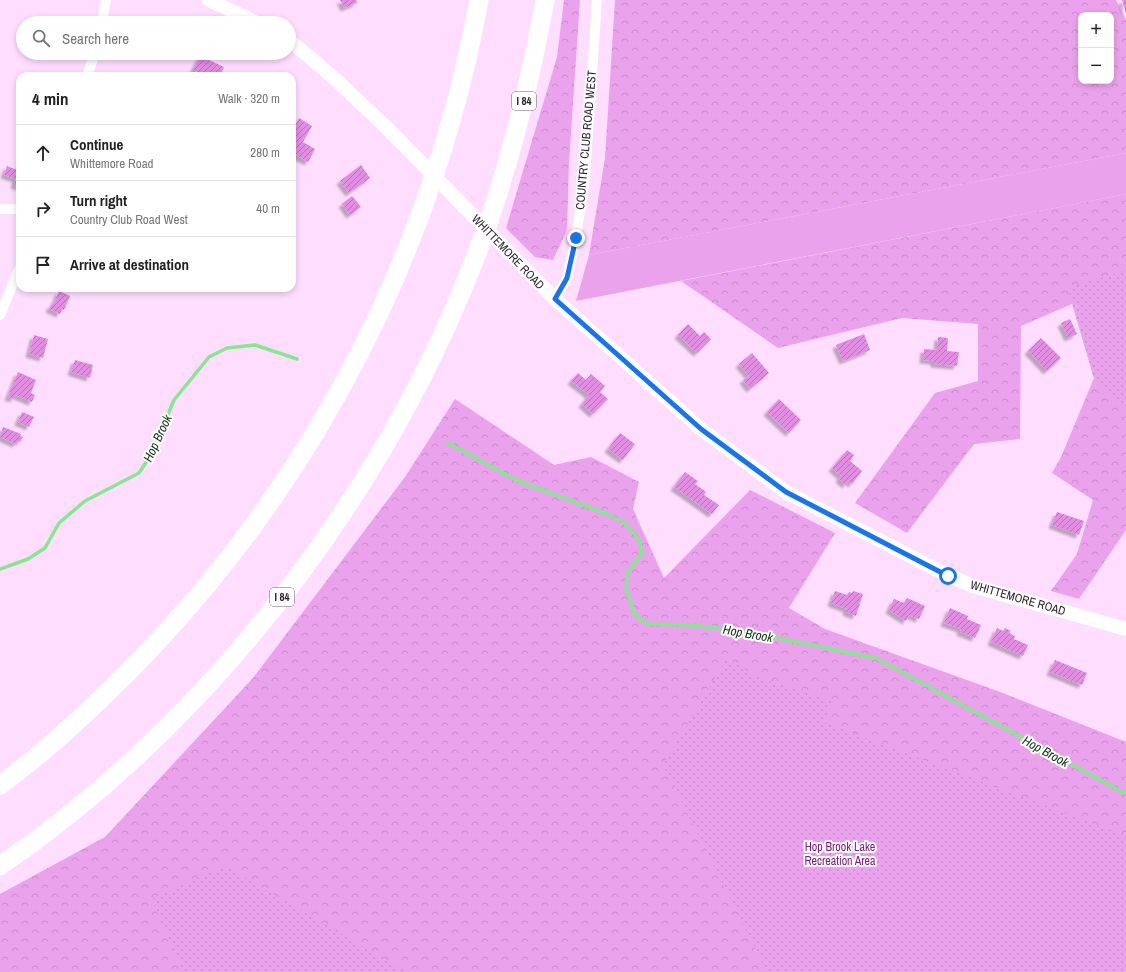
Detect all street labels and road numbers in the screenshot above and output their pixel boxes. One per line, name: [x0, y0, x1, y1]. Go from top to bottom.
street label: COUNTRY CLUB ROAD WEST: [572, 70, 600, 210]
road number: I 84: [512, 92, 536, 110]
street label: WHITTEMORE ROAD: [468, 211, 548, 293]
street label: WHITTEMORE ROAD: [968, 577, 1068, 619]
road number: I 84: [270, 588, 294, 606]

